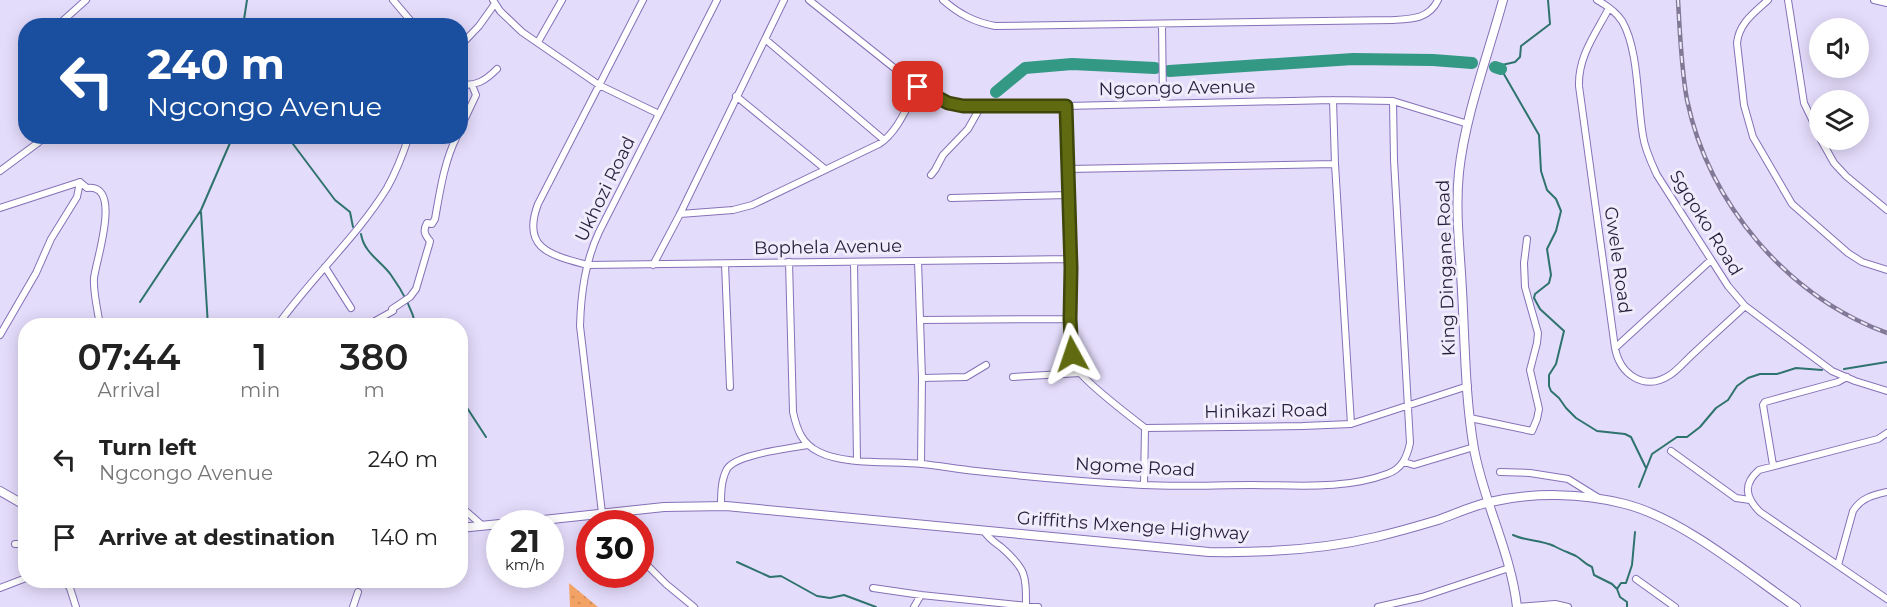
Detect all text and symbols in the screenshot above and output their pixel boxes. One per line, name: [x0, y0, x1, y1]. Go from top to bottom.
map controls: [1809, 18, 1869, 150]
button: sound: [1809, 18, 1869, 78]
text: 240 m: [147, 38, 285, 90]
icon: left: [48, 42, 126, 120]
pin: [892, 61, 943, 112]
icon: arrive: [901, 70, 934, 103]
street label: Ngcongo Avenue: [1098, 76, 1256, 100]
text: Ngcongo Avenue: [147, 90, 382, 123]
button: layers: [1809, 90, 1869, 150]
street label: Ukhozi Road: [570, 133, 640, 245]
street label: Sgqoko Road: [1665, 166, 1747, 280]
street label: King Dingane Road: [1432, 179, 1460, 357]
street label: Gwele Road: [1600, 205, 1636, 315]
street label: Bophela Avenue: [754, 235, 902, 259]
position arrow: [1040, 322, 1104, 386]
text: 07:44: [78, 335, 180, 379]
text: 1: [253, 335, 267, 379]
text: 380: [340, 335, 408, 379]
text: Arrival: [97, 378, 161, 402]
text: min: [240, 378, 280, 402]
text: m: [363, 378, 385, 402]
street label: Hinikazi Road: [1204, 399, 1328, 423]
text: Turn left: [99, 434, 197, 461]
icon: left: [48, 443, 81, 476]
text: 240 m: [368, 446, 438, 473]
street label: Ngome Road: [1075, 453, 1195, 481]
text: Ngcongo Avenue: [99, 461, 273, 485]
street label: Griffiths Mxenge Highway: [1016, 507, 1250, 545]
speed limit sign: 30: [576, 510, 654, 588]
icon: arrive: [48, 521, 81, 554]
text: 21: [510, 523, 540, 560]
text: Arrive at destination: [99, 524, 335, 551]
text: 140 m: [372, 524, 438, 551]
text: km/h: [505, 555, 545, 574]

